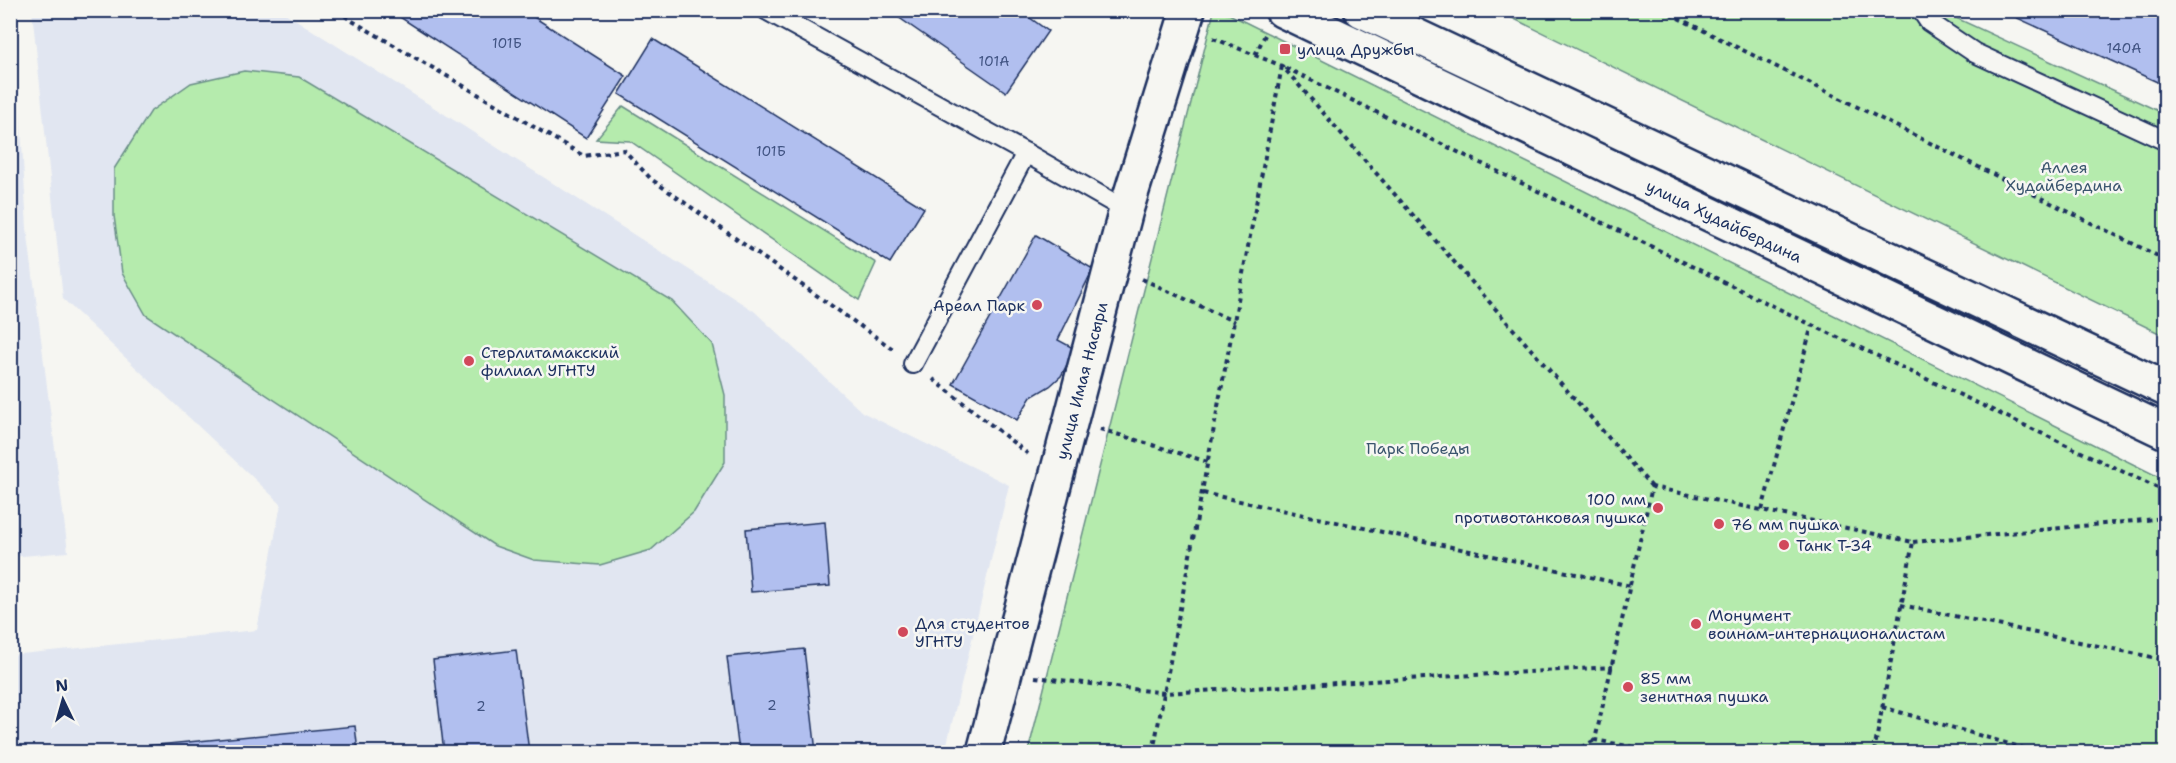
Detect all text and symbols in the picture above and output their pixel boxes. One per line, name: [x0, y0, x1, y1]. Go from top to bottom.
house number: 101Б: [492, 34, 522, 52]
place label: улица Дружбы: [1297, 39, 1414, 60]
house number: 140А: [2107, 39, 2141, 57]
marker: улица Дружбы: [1278, 42, 1292, 56]
house number: 101А: [979, 52, 1009, 70]
house number: 101Б: [756, 142, 786, 160]
park label: Аллея Худайбердина: [2006, 157, 2122, 196]
street label: улица Худайбердина: [1643, 175, 1805, 268]
place label: Ареал Парк: [933, 295, 1026, 316]
marker: Ареал Парк: [1030, 298, 1044, 312]
street label: улица Имая Насыри: [1051, 300, 1113, 462]
place label: Стерлитамакский филиал УГНТУ: [481, 342, 619, 381]
marker: Стерлитамакский филиал УГНТУ: [462, 354, 476, 368]
park label: Парк Победы: [1366, 438, 1470, 459]
place label: 100 мм противотанковая пушка: [1455, 489, 1646, 528]
marker: 100 мм противотанковая пушка: [1651, 501, 1665, 515]
place label: 76 мм пушка: [1731, 514, 1839, 535]
marker: 76 мм пушка: [1712, 517, 1726, 531]
place label: Танк Т-34: [1796, 535, 1872, 556]
marker: Танк Т-34: [1777, 538, 1791, 552]
place label: Монумент воинам-интернационалистам: [1708, 605, 1945, 644]
place label: Для студентов УГНТУ: [915, 613, 1030, 652]
marker: Монумент воинам-интернационалистам: [1689, 617, 1703, 631]
marker: Для студентов УГНТУ: [896, 625, 910, 639]
place label: 85 мм зенитная пушка: [1640, 668, 1768, 707]
north arrow: [33, 670, 93, 730]
text: N: [55, 675, 69, 697]
marker: 85 мм зенитная пушка: [1621, 680, 1635, 694]
house number: 2: [767, 696, 777, 714]
house number: 2: [476, 697, 486, 715]

